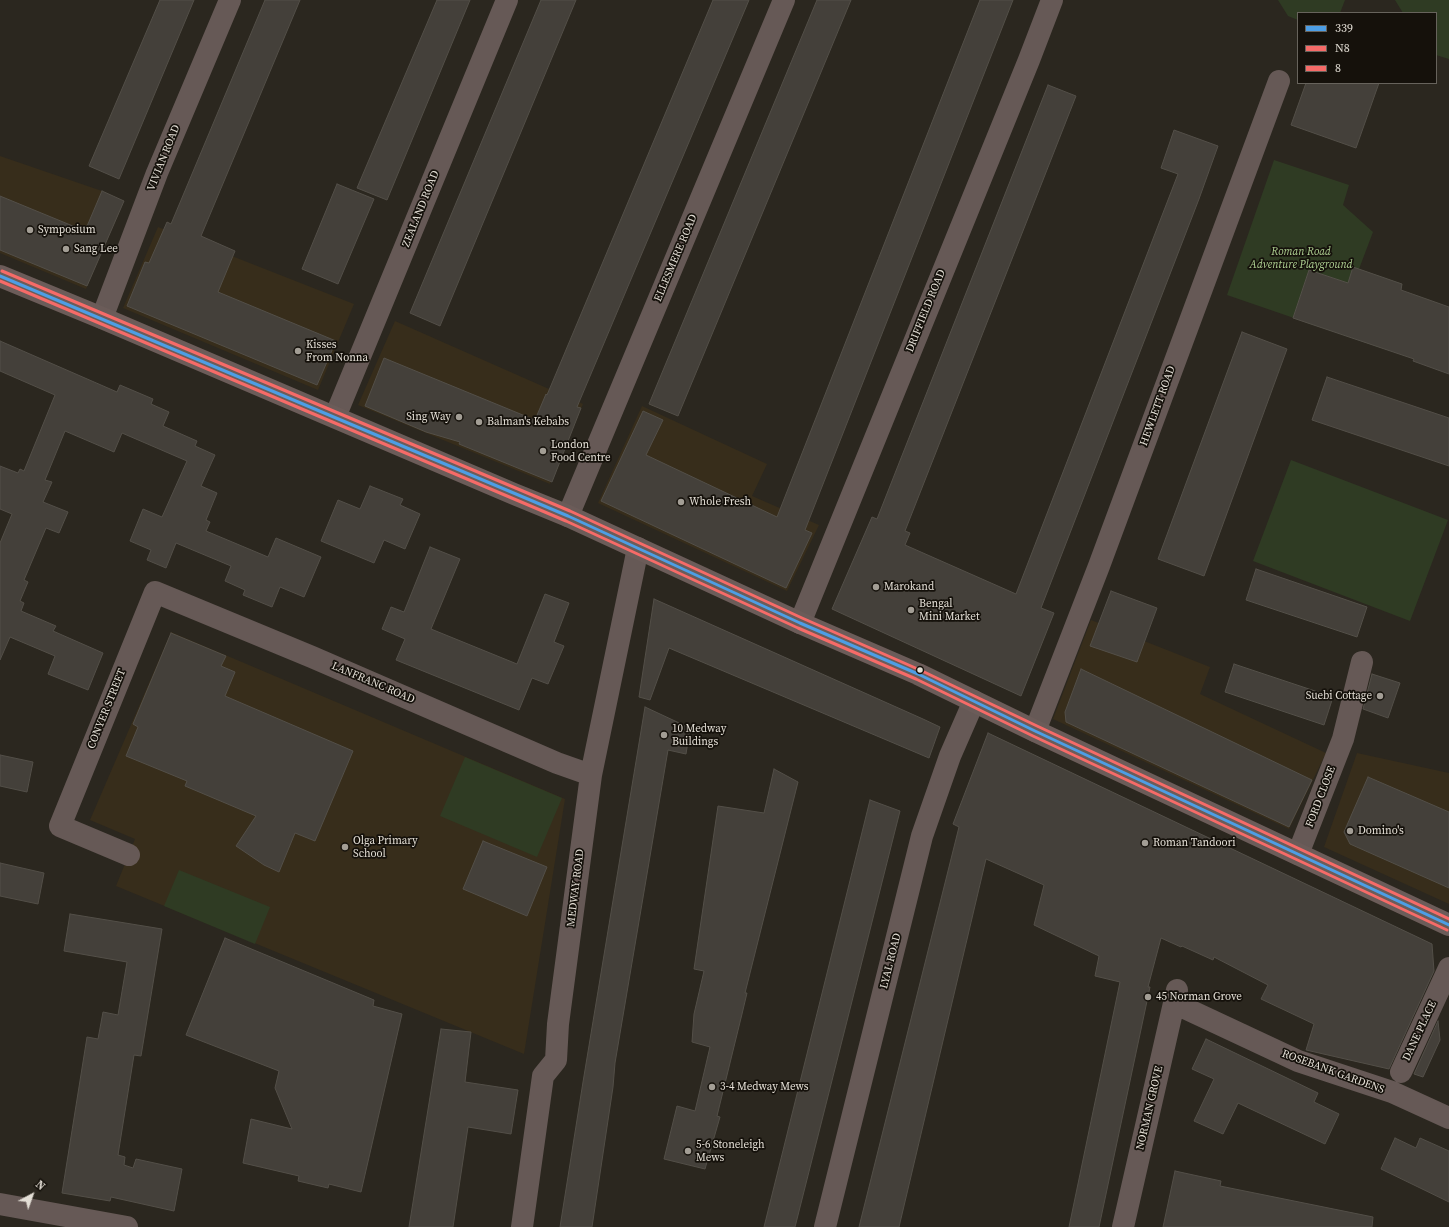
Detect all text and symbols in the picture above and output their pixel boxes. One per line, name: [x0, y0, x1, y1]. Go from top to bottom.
legend: [1297, 12, 1437, 84]
text: 339: [1335, 20, 1353, 36]
text: N8: [1335, 40, 1350, 56]
text: 8: [1335, 60, 1341, 76]
street label: VIVIAN ROAD: [145, 123, 183, 193]
street label: ZEALAND ROAD: [400, 169, 442, 249]
street label: ELLESMERE ROAD: [652, 212, 700, 304]
place label: Symposium: [38, 223, 96, 237]
marker: Symposium: [25, 225, 35, 235]
place label: Sang Lee: [74, 242, 118, 256]
marker: Sang Lee: [61, 244, 71, 254]
park label: Roman Road Adventure Playground: [1249, 245, 1353, 271]
street label: DRIFFIELD ROAD: [903, 268, 949, 354]
place label: Kisses From Nonna: [306, 338, 368, 364]
marker: Kisses From Nonna: [293, 346, 303, 356]
street label: HEWLETT ROAD: [1137, 364, 1179, 448]
place label: Sing Way: [406, 410, 451, 424]
marker: Sing Way: [454, 412, 464, 422]
place label: Balman's Kebabs: [487, 415, 569, 429]
marker: Balman's Kebabs: [474, 417, 484, 427]
place label: London Food Centre: [551, 438, 611, 464]
marker: London Food Centre: [538, 446, 548, 456]
place label: Whole Fresh: [689, 495, 751, 509]
marker: Whole Fresh: [676, 497, 686, 507]
place label: Marokand: [884, 580, 934, 594]
marker: Marokand: [871, 582, 881, 592]
place label: Bengal Mini Market: [919, 597, 979, 623]
marker: Bengal Mini Market: [906, 605, 916, 615]
street label: LANFRANC ROAD: [329, 660, 417, 706]
unlabelled marker: [915, 665, 925, 675]
street label: CONYER STREET: [85, 667, 129, 751]
place label: Suebi Cottage: [1306, 689, 1372, 703]
marker: Suebi Cottage: [1375, 691, 1385, 701]
place label: 10 Medway Buildings: [672, 722, 726, 748]
marker: 10 Medway Buildings: [659, 730, 669, 740]
street label: FORD CLOSE: [1303, 765, 1339, 829]
place label: Domino's: [1358, 824, 1404, 838]
marker: Domino's: [1345, 826, 1355, 836]
place label: Olga Primary School: [353, 834, 418, 860]
place label: Roman Tandoori: [1153, 836, 1235, 850]
marker: Roman Tandoori: [1140, 838, 1150, 848]
marker: Olga Primary School: [340, 842, 350, 852]
street label: MEDWAY ROAD: [565, 848, 587, 928]
street label: LYAL ROAD: [878, 932, 904, 990]
place label: 45 Norman Grove: [1156, 990, 1242, 1004]
marker: 45 Norman Grove: [1143, 992, 1153, 1002]
street label: DANE PLACE: [1400, 999, 1440, 1063]
street label: ROSEBANK GARDENS: [1280, 1047, 1386, 1097]
street label: NORMAN GROVE: [1134, 1065, 1166, 1151]
place label: 3-4 Medway Mews: [720, 1080, 809, 1094]
marker: 3-4 Medway Mews: [707, 1082, 717, 1092]
place label: 5-6 Stoneleigh Mews: [696, 1138, 765, 1164]
marker: 5-6 Stoneleigh Mews: [683, 1146, 693, 1156]
north arrow: [12, 1175, 52, 1215]
text: N: [32, 1177, 48, 1194]

